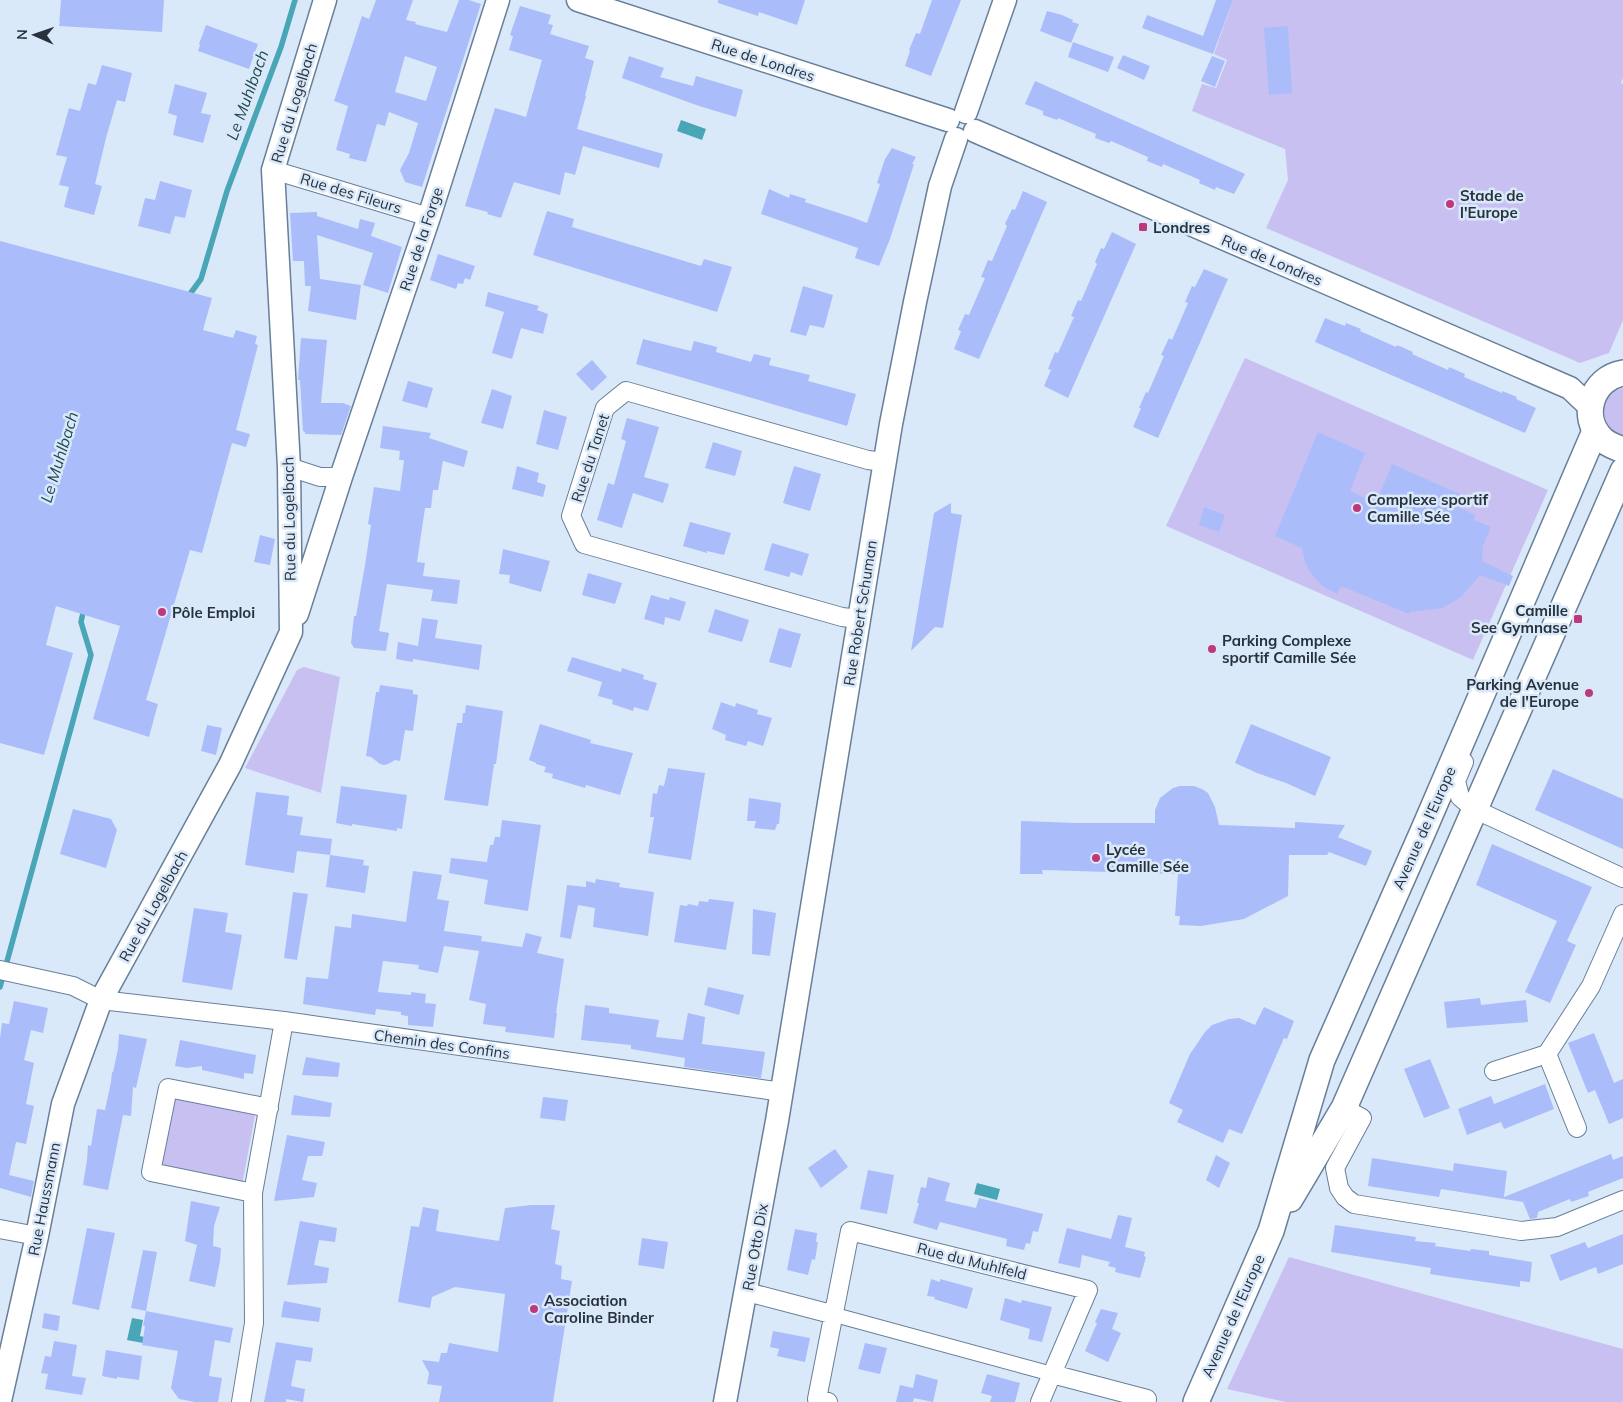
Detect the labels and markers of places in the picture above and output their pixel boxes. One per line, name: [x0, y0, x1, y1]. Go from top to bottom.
place label: Stade de l'Europe: [1460, 186, 1524, 222]
marker: Stade de l'Europe: [1444, 198, 1456, 210]
place label: Londres: [1153, 218, 1210, 237]
marker: Londres: [1137, 221, 1149, 233]
place label: Complexe sportif Camille Sée: [1367, 490, 1488, 526]
marker: Complexe sportif Camille Sée: [1351, 502, 1363, 514]
place label: Camille See Gymnase: [1471, 601, 1568, 637]
place label: Pôle Emploi: [172, 603, 255, 622]
marker: Pôle Emploi: [156, 606, 168, 618]
marker: Camille See Gymnase: [1572, 613, 1584, 625]
place label: Parking Complexe sportif Camille Sée: [1222, 631, 1356, 667]
marker: Parking Complexe sportif Camille Sée: [1206, 643, 1218, 655]
place label: Parking Avenue de l'Europe: [1466, 675, 1579, 711]
marker: Parking Avenue de l'Europe: [1583, 687, 1595, 699]
place label: Lycée Camille Sée: [1106, 840, 1189, 876]
marker: Lycée Camille Sée: [1090, 852, 1102, 864]
place label: Association Caroline Binder: [544, 1291, 654, 1327]
marker: Association Caroline Binder: [528, 1303, 540, 1315]

